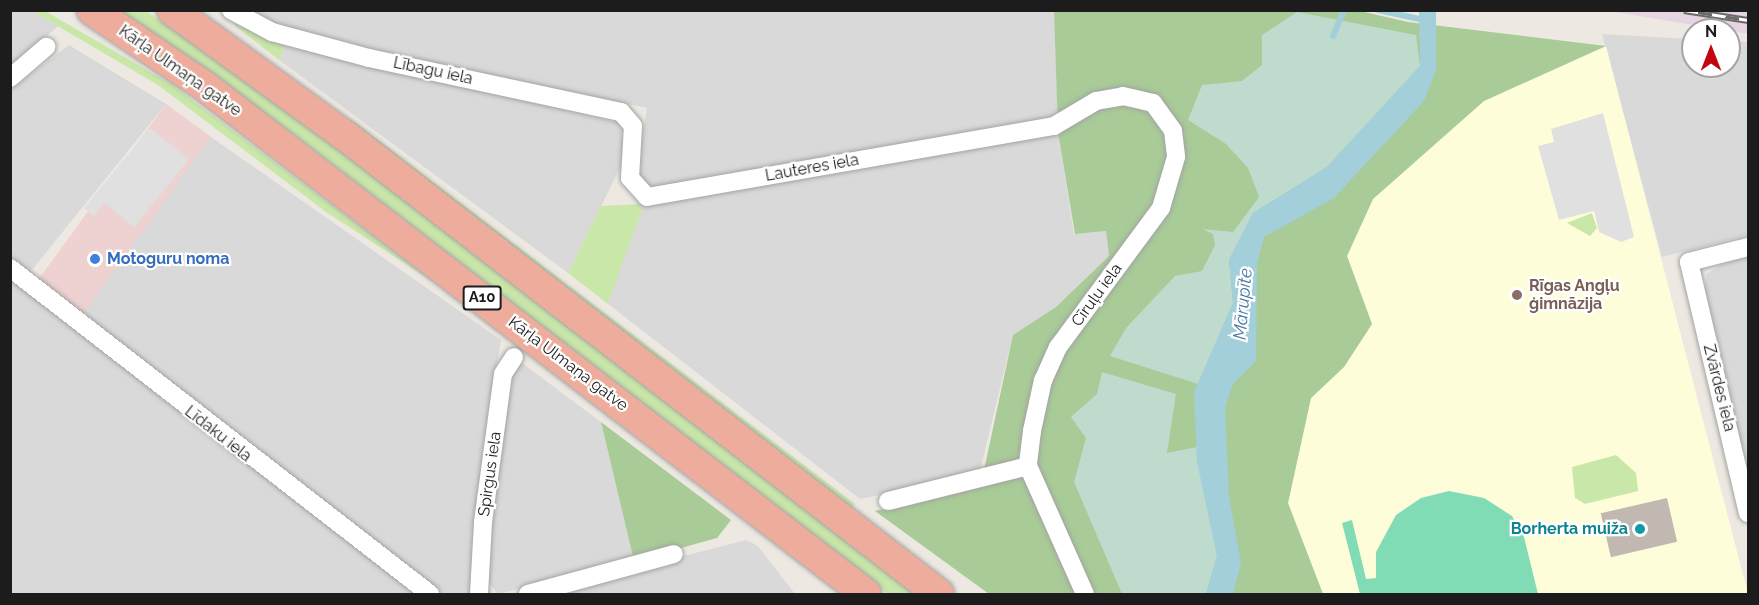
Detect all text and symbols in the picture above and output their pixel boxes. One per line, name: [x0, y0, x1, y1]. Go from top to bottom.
north arrow: [1681, 18, 1741, 78]
street label: Kārļa Ulmaņa gatve: [115, 21, 245, 121]
text: N: [1705, 22, 1717, 41]
street label: Lībagu iela: [391, 53, 475, 89]
street label: Lauteres iela: [764, 150, 860, 186]
place label: Motoguru noma: [107, 249, 229, 269]
marker: Motoguru noma: [88, 252, 102, 266]
street label: Cīruļu iela: [1068, 260, 1126, 330]
water label: Mārupīte: [1229, 267, 1257, 341]
place label: Rīgas Angļu ģimnāzija: [1529, 276, 1620, 314]
road number: A10: [462, 286, 502, 310]
marker: Rīgas Angļu ģimnāzija: [1510, 288, 1524, 302]
street label: Kārļa Ulmaņa gatve: [504, 313, 632, 415]
street label: Zvārdes iela: [1699, 342, 1739, 434]
street label: Līdaku iela: [181, 402, 255, 466]
street label: Spirgus iela: [475, 430, 505, 518]
place label: Borherta muiža: [1511, 519, 1628, 539]
marker: Borherta muiža: [1633, 522, 1647, 536]

